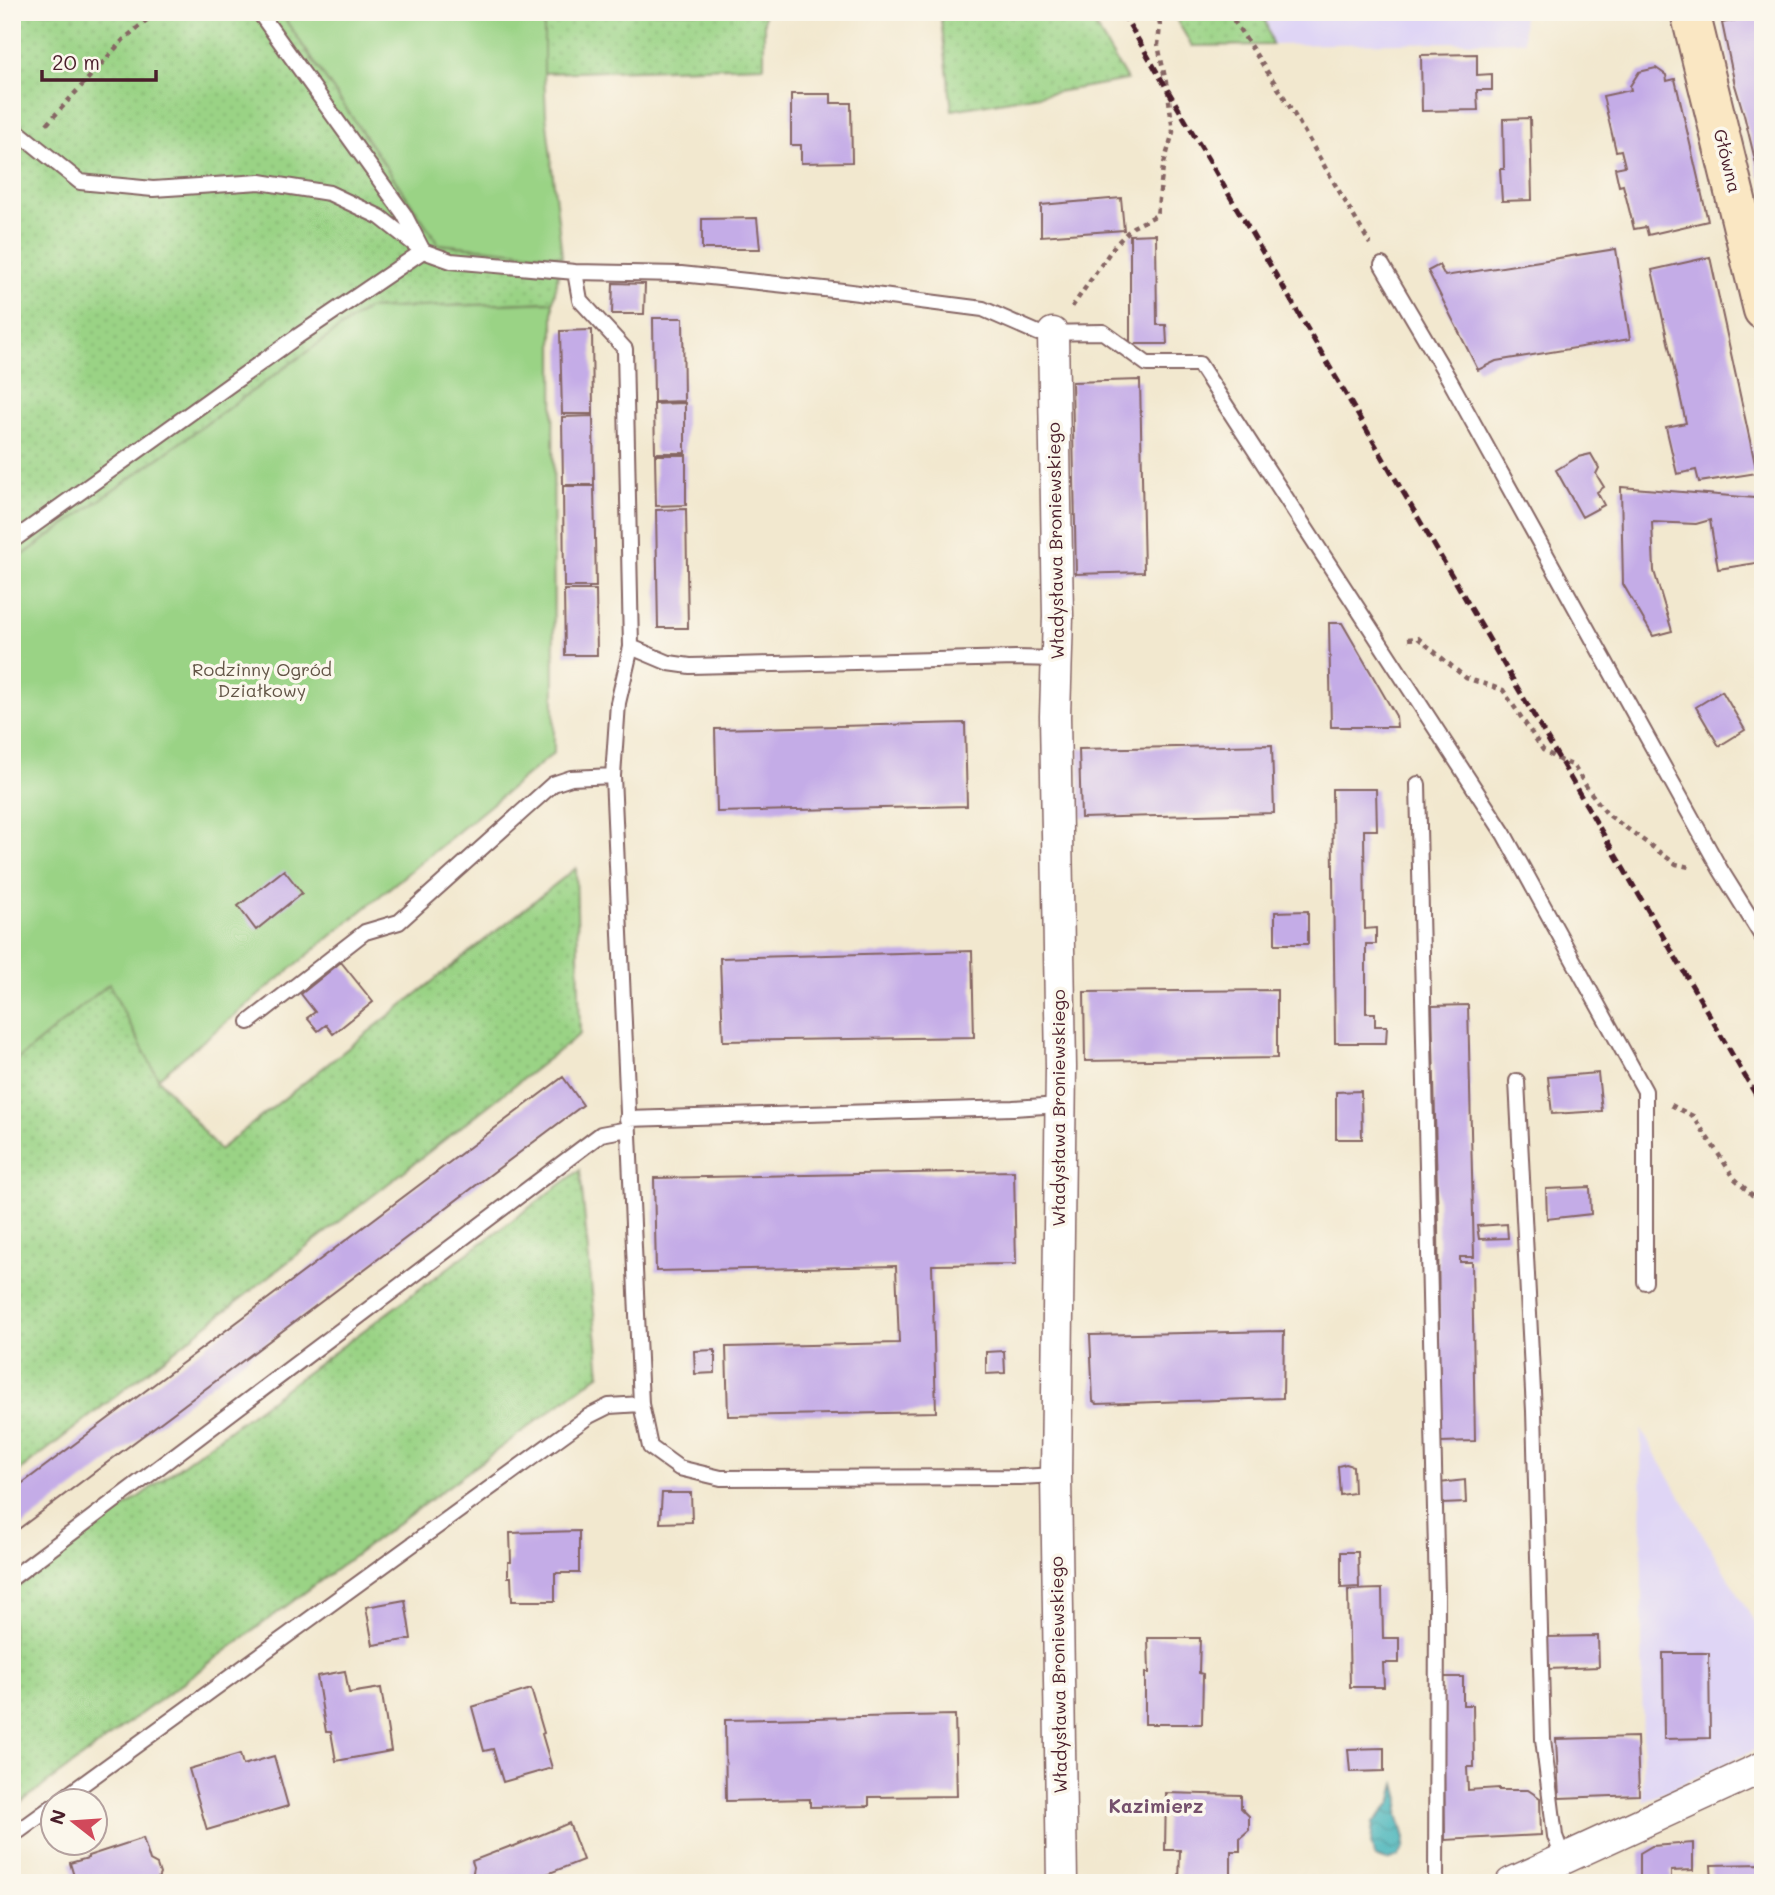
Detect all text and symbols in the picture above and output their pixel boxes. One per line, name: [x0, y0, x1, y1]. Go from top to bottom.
scale bar: [42, 38, 156, 82]
text: 20 m: [52, 48, 100, 75]
street label: Główna: [1708, 126, 1747, 195]
street label: Władysława Broniewskiego: [1041, 422, 1069, 660]
park label: Rodzinny Ogród Działkowy: [192, 657, 332, 702]
street label: Władysława Broniewskiego: [1046, 989, 1070, 1227]
street label: Władysława Broniewskiego: [1044, 1556, 1072, 1794]
north arrow: [38, 1786, 108, 1856]
district label: Kazimierz: [1109, 1793, 1204, 1818]
text: N: [43, 1806, 71, 1827]

